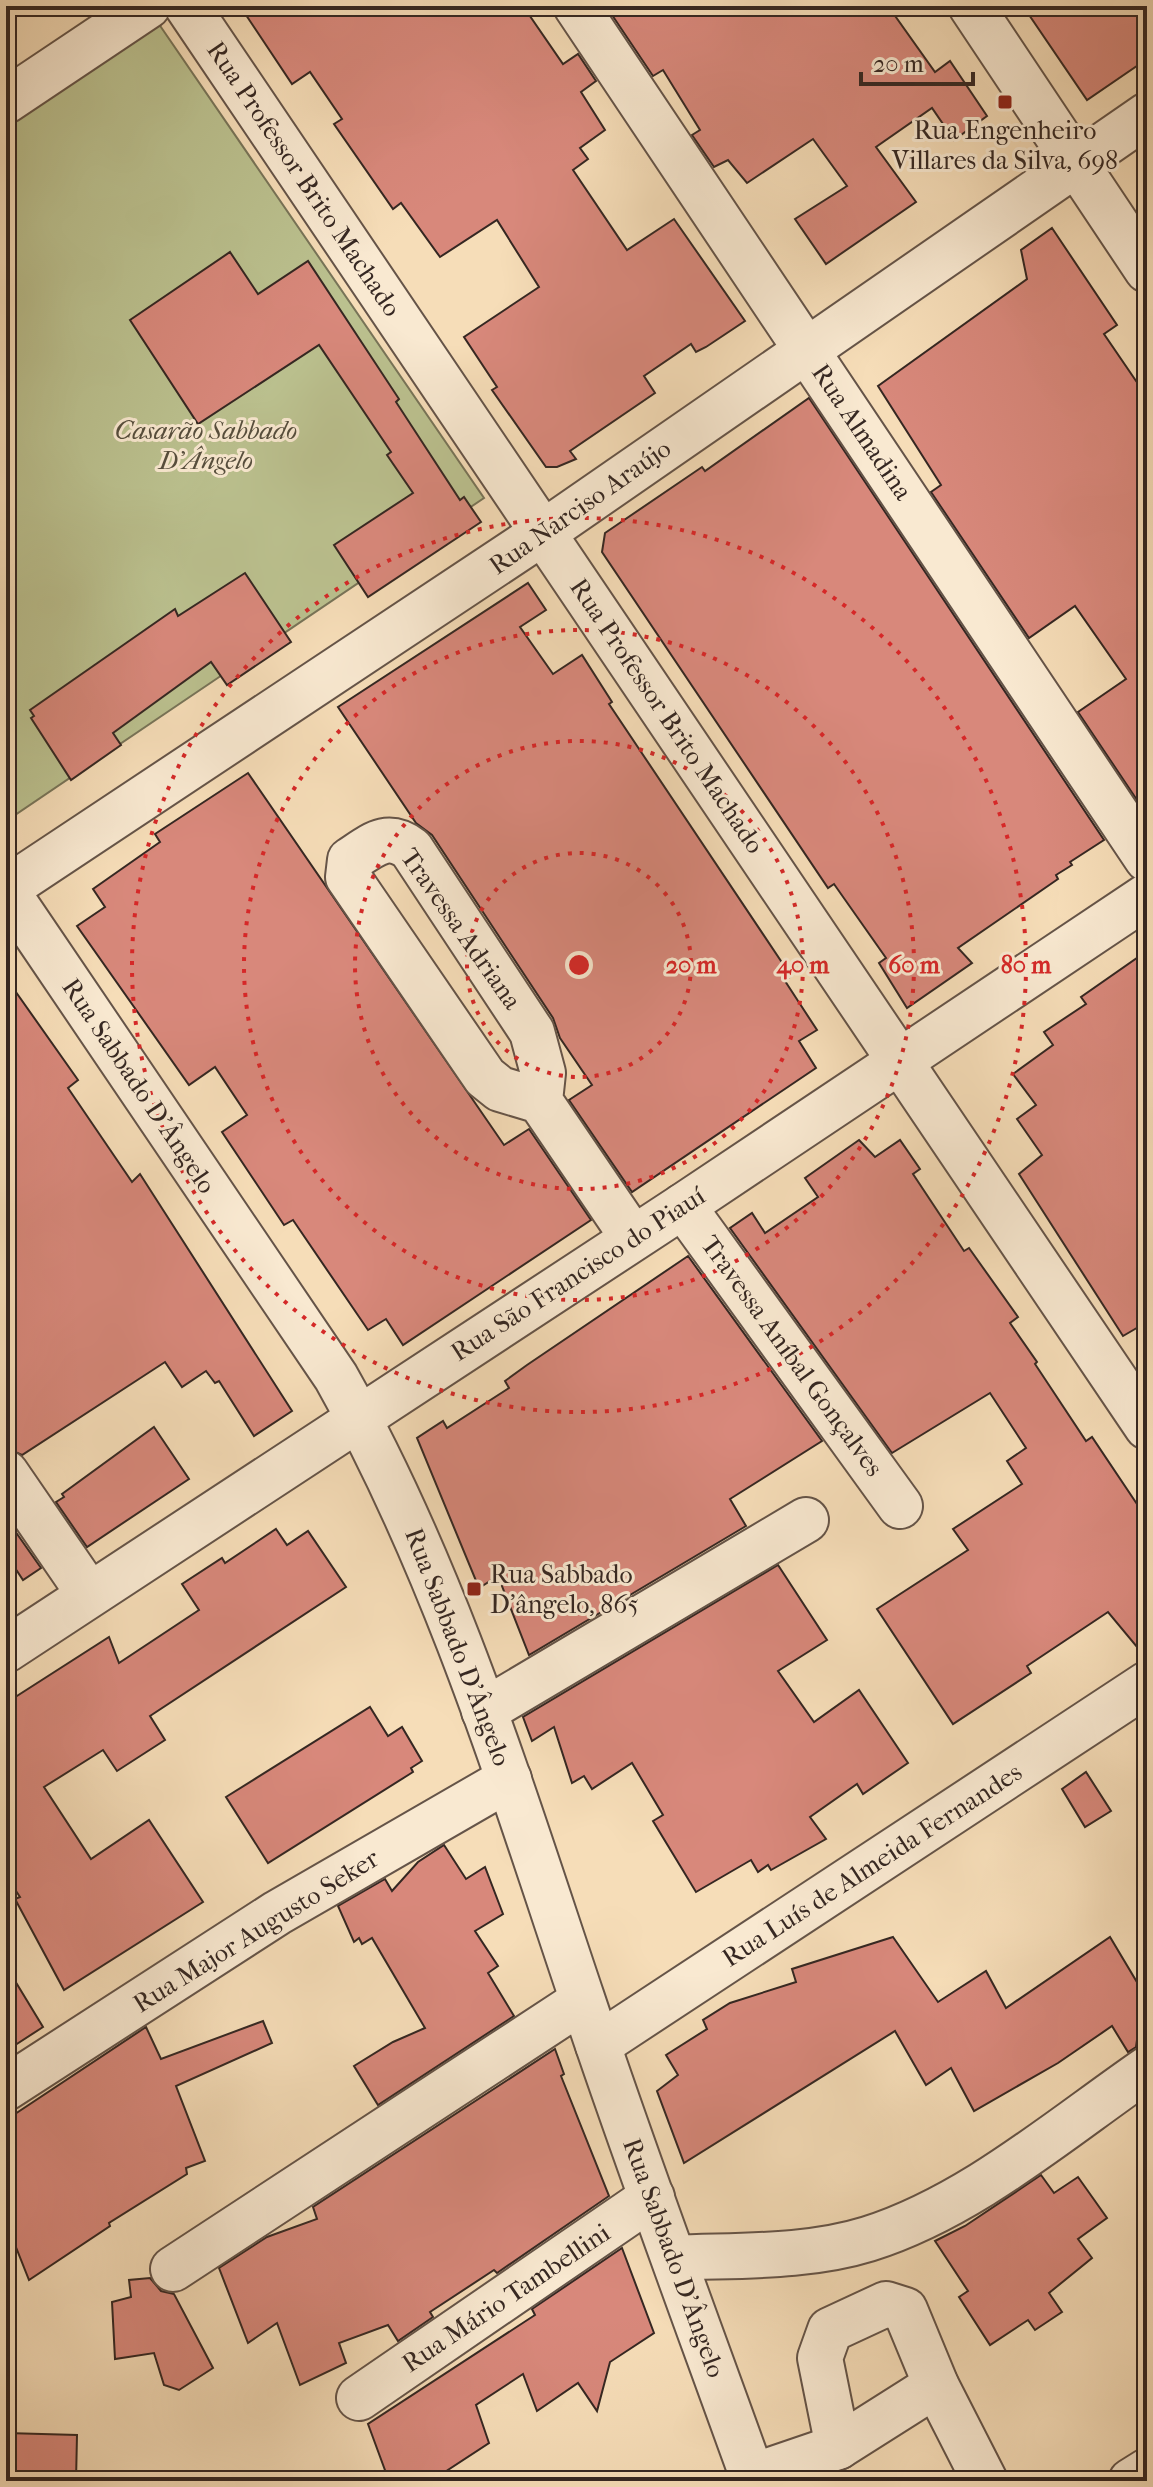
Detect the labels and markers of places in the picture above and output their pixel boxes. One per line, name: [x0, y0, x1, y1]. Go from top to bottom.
marker: Rua Engenheiro Villares da Silva, 698: [996, 93, 1014, 111]
place label: Rua Engenheiro Villares da Silva, 698: [891, 115, 1118, 176]
centre of rings: [565, 951, 593, 979]
place label: Rua Sabbado D'ângelo, 865: [490, 1559, 639, 1620]
marker: Rua Sabbado D'ângelo, 865: [465, 1580, 483, 1598]

